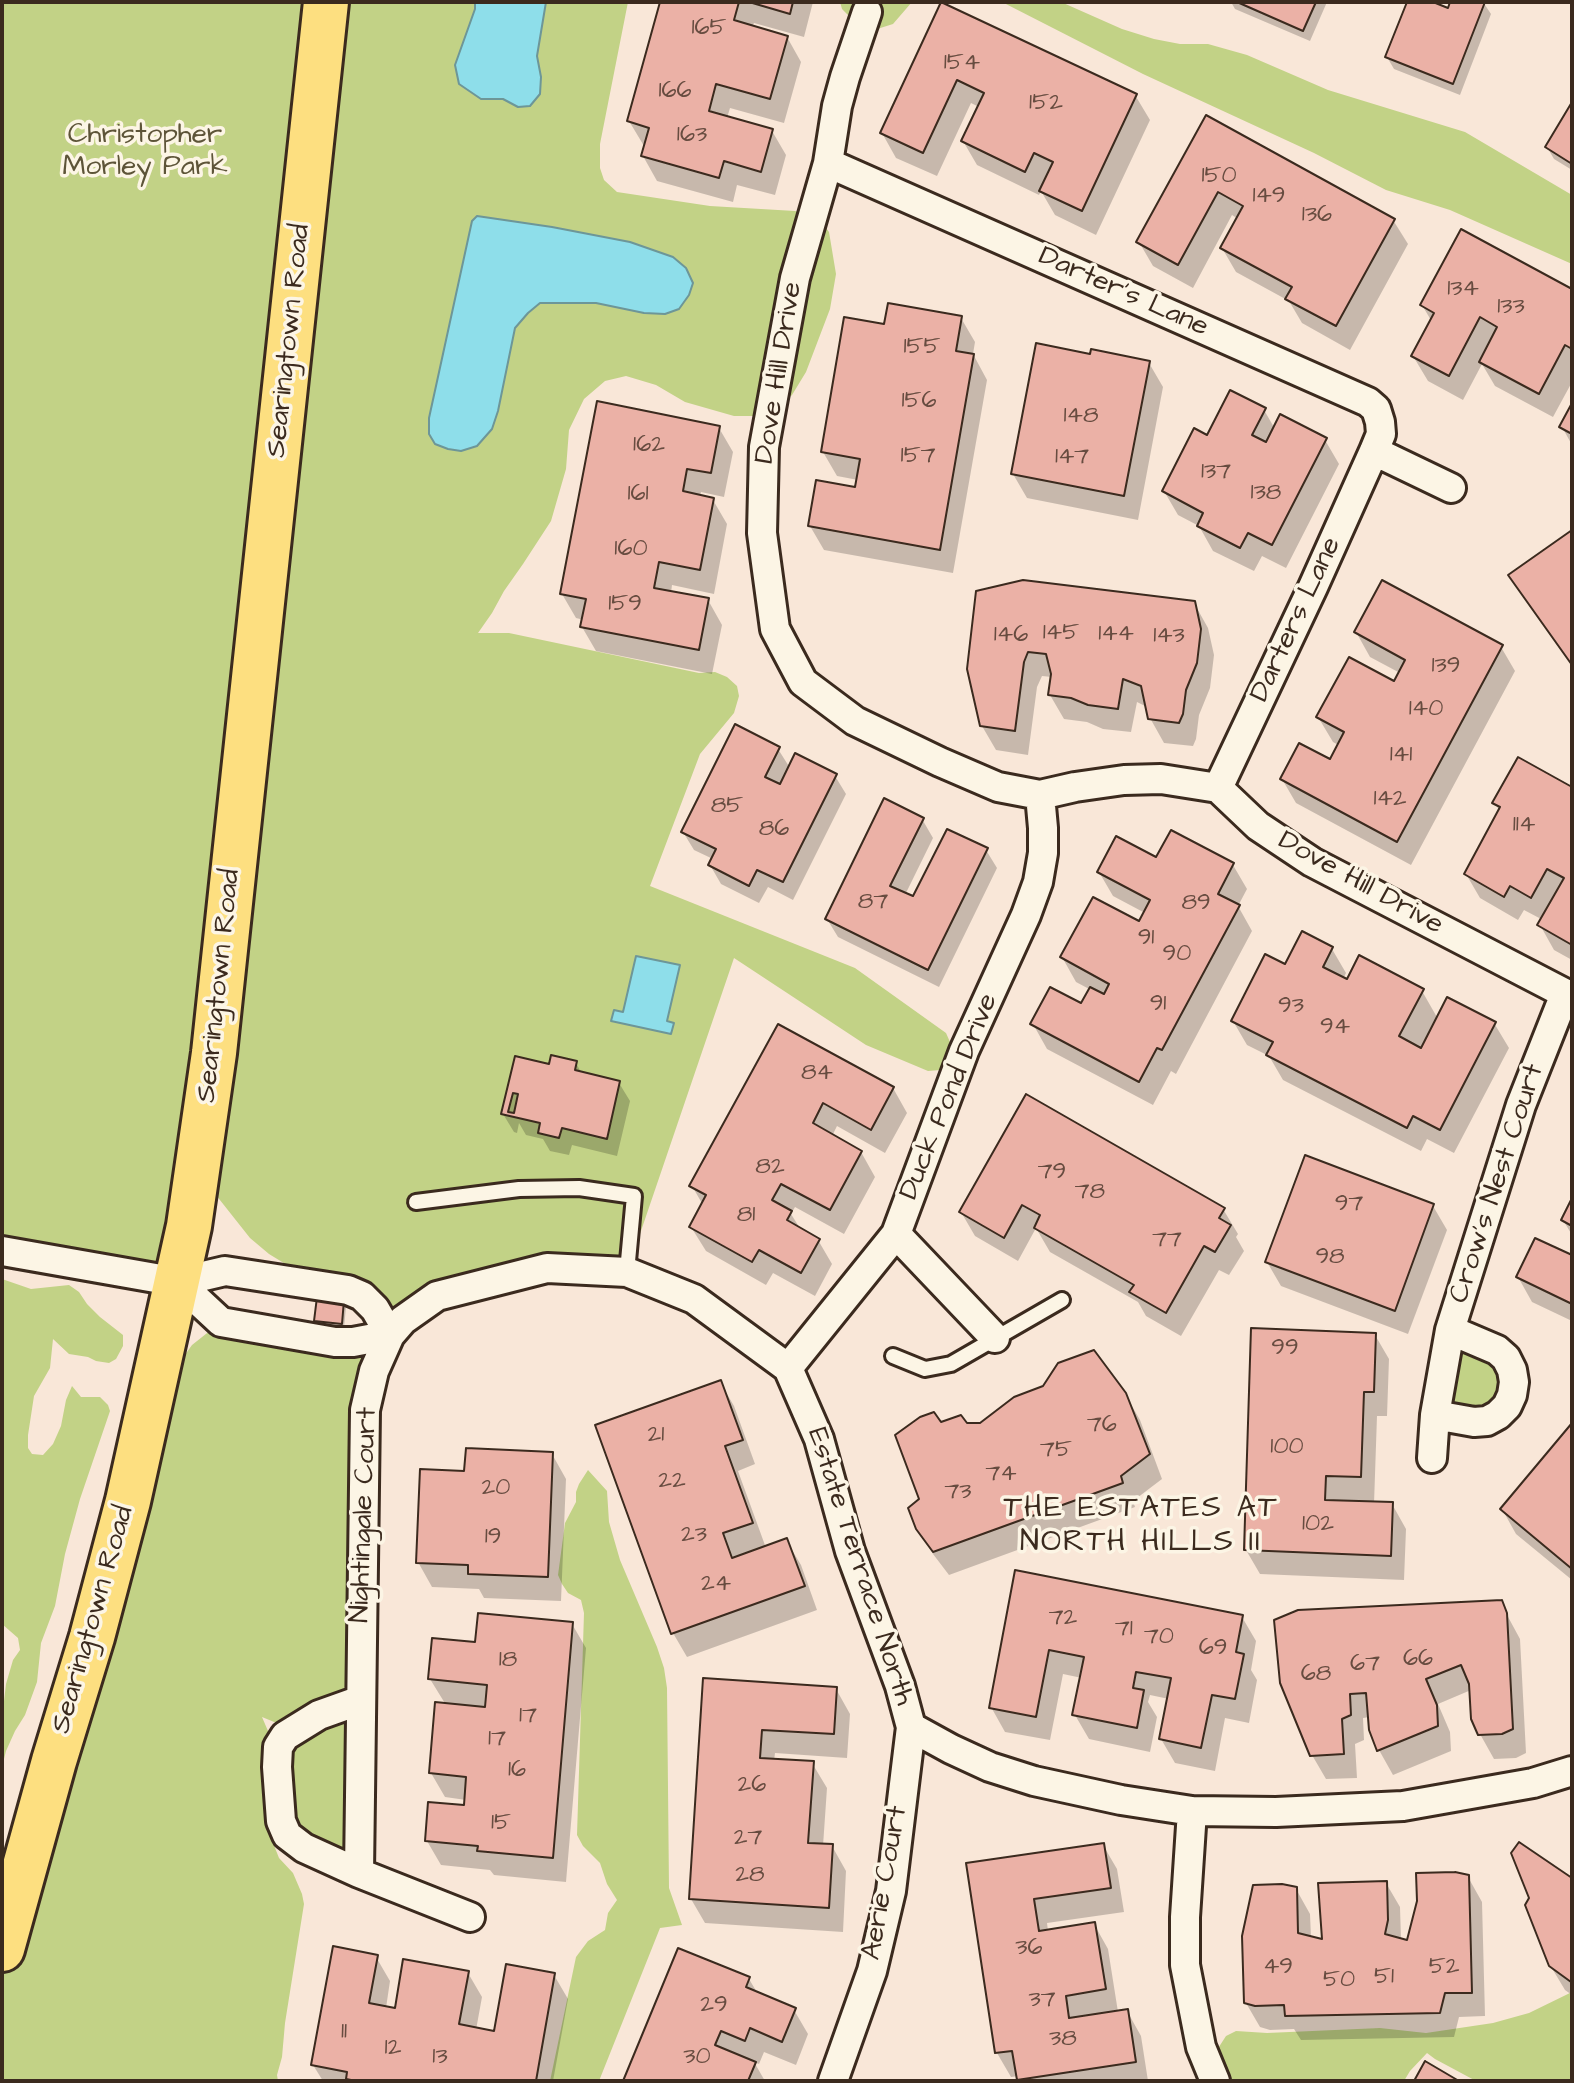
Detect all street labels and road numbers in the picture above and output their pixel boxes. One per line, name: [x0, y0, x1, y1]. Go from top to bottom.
street label: Searingtown Road: [261, 223, 319, 459]
street label: Darter's Lane: [1033, 241, 1213, 345]
street label: Dove Hill Drive: [749, 280, 811, 466]
street label: Darters Lane: [1244, 532, 1350, 708]
street label: Dove Hill Drive: [1272, 825, 1448, 943]
street label: Searingtown Road: [191, 868, 249, 1104]
street label: Duck Pond Drive: [893, 989, 1007, 1205]
street label: Crow's Nest Court: [1444, 1060, 1552, 1308]
street label: Nightingale Court: [344, 1407, 386, 1623]
street label: Estate Terrace North: [798, 1424, 920, 1710]
street label: Searingtown Road: [45, 1503, 143, 1737]
street label: Aerie Court: [856, 1803, 916, 1963]

